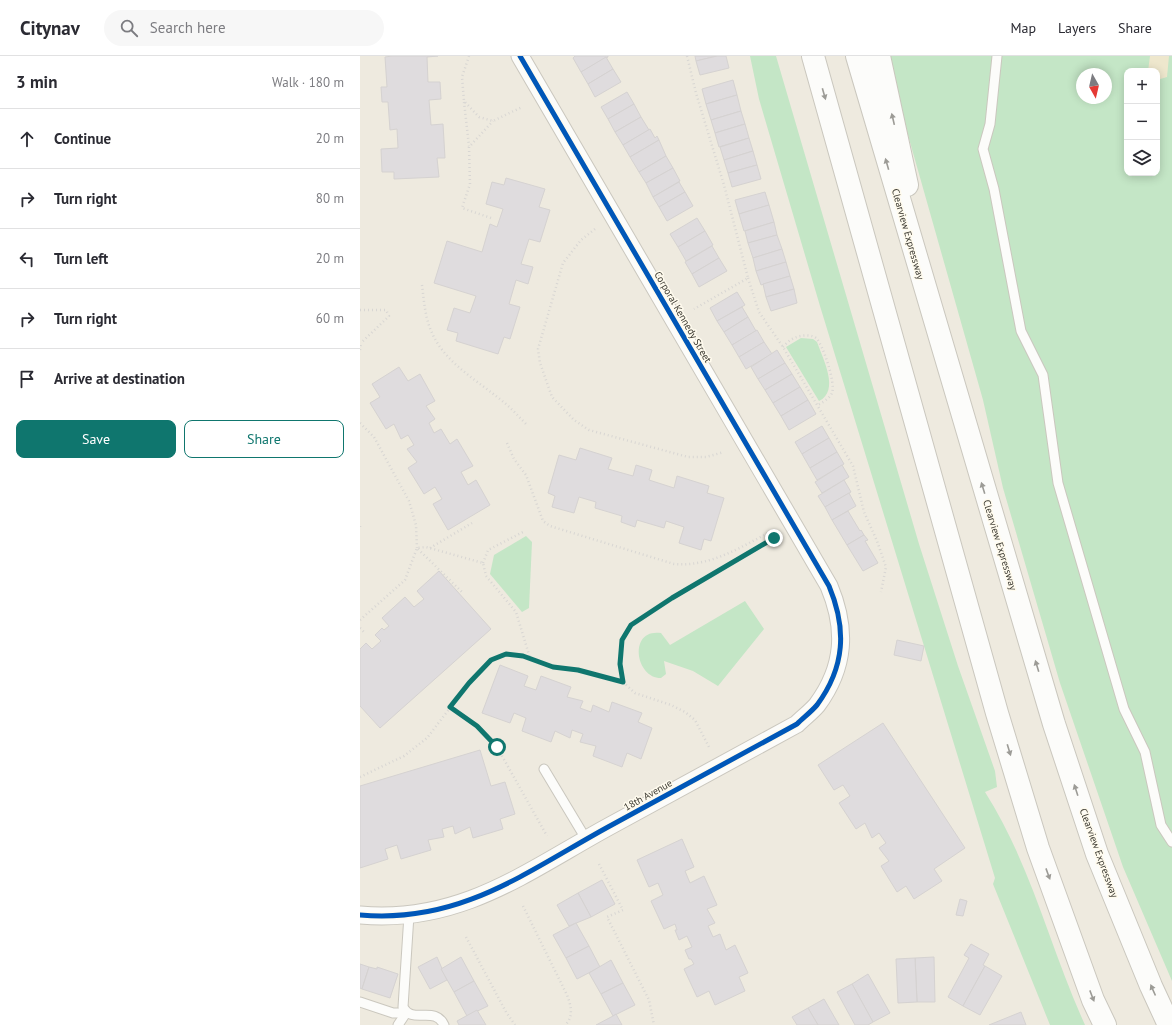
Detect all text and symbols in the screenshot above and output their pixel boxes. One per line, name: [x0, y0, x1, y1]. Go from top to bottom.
search box: [104, 10, 384, 46]
text: Citynav: [20, 16, 80, 40]
icon: search: [118, 17, 140, 39]
text: Search here: [150, 18, 226, 37]
text: Map: [1010, 19, 1036, 37]
text: Layers: [1058, 19, 1096, 37]
text: Share: [1118, 19, 1152, 37]
north arrow: [1076, 68, 1112, 104]
map controls: [1124, 68, 1160, 176]
button: +: [1124, 68, 1160, 104]
text: 3 min: [16, 71, 57, 93]
text: Walk · 180 m: [272, 74, 344, 91]
one-way arrow: [821, 88, 827, 100]
button: −: [1124, 104, 1160, 140]
one-way arrow: [889, 113, 895, 125]
icon: ahead: [16, 128, 38, 150]
text: Continue: [54, 129, 111, 148]
text: 20 m: [316, 130, 344, 147]
button: layers: [1124, 140, 1160, 176]
one-way arrow: [884, 157, 890, 169]
street label: Clearview Expressway: [889, 187, 927, 281]
icon: right: [16, 188, 38, 210]
text: Turn right: [54, 189, 117, 208]
text: 80 m: [316, 190, 344, 207]
icon: left: [16, 248, 38, 270]
text: Turn left: [54, 249, 108, 268]
text: 20 m: [316, 250, 344, 267]
street label: Corporal Kennedy Street: [652, 269, 715, 366]
icon: right: [16, 308, 38, 330]
text: Turn right: [54, 309, 117, 328]
text: 60 m: [316, 310, 344, 327]
icon: arrive: [16, 368, 38, 390]
text: Arrive at destination: [54, 369, 185, 388]
button: Save: [16, 420, 176, 458]
button: Share: [184, 420, 344, 458]
one-way arrow: [980, 482, 986, 494]
street label: Clearview Expressway: [980, 498, 1020, 592]
route end: [765, 529, 783, 547]
one-way arrow: [1034, 660, 1040, 672]
route start: [488, 738, 506, 756]
one-way arrow: [1006, 745, 1012, 757]
street label: 18th Avenue: [622, 776, 674, 814]
one-way arrow: [1073, 784, 1079, 796]
street label: Clearview Expressway: [1077, 807, 1121, 900]
one-way arrow: [1045, 869, 1051, 881]
one-way arrow: [1150, 984, 1156, 995]
one-way arrow: [1090, 991, 1096, 1003]

